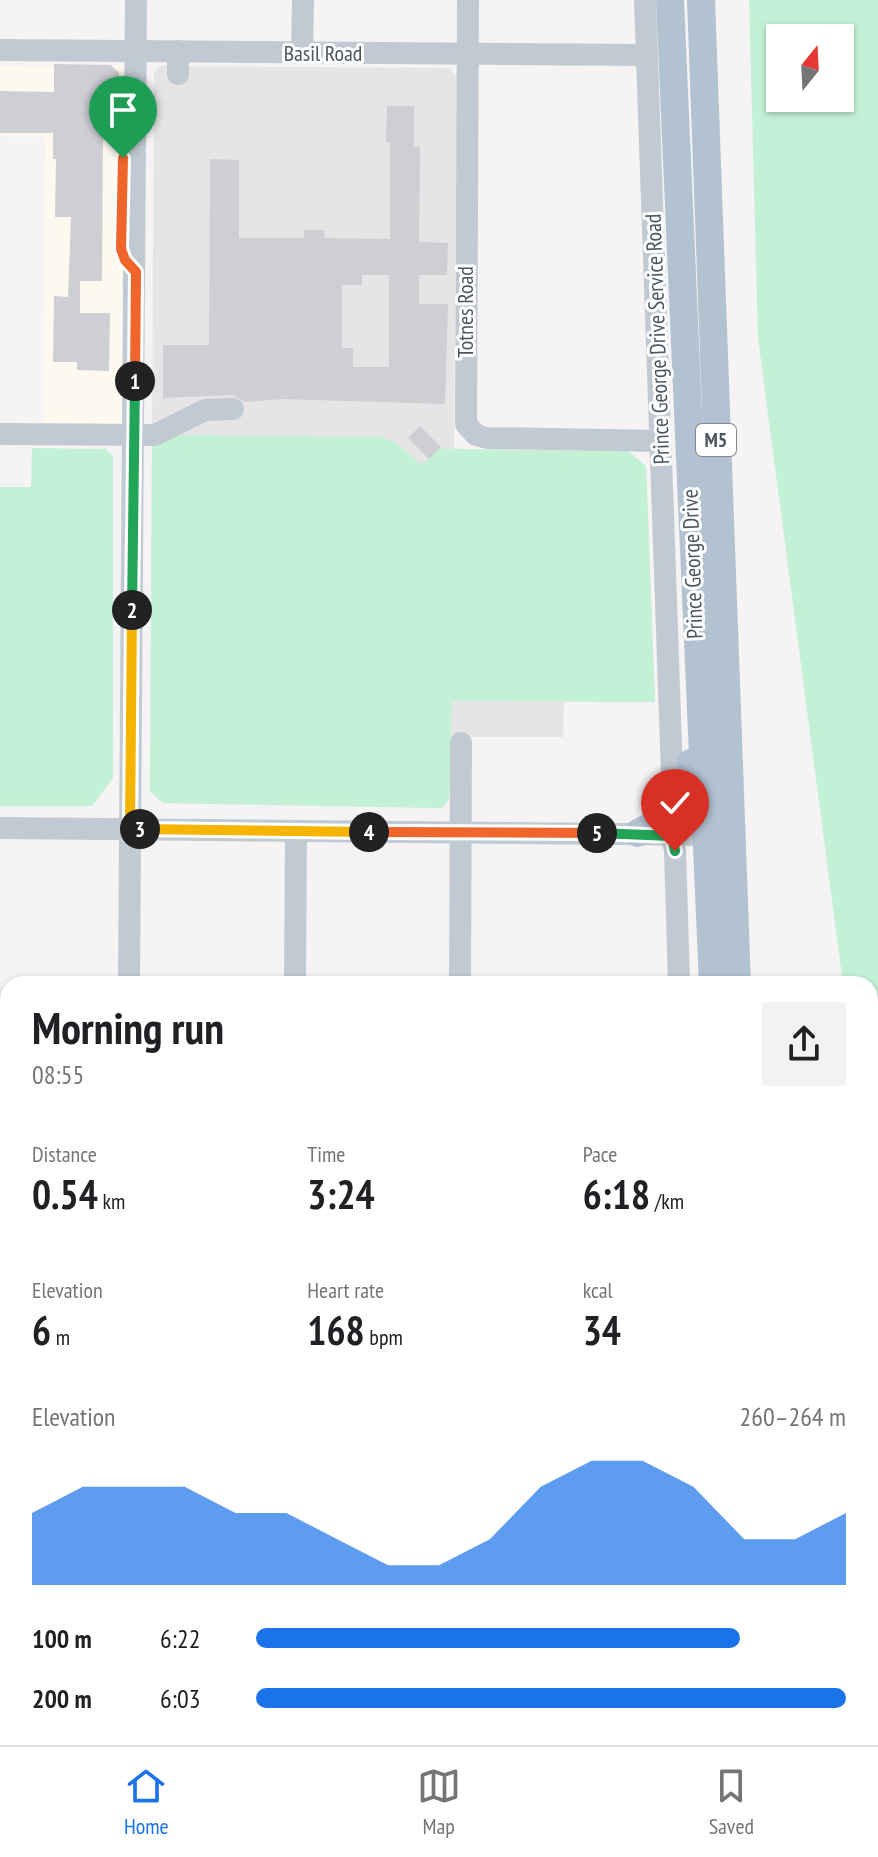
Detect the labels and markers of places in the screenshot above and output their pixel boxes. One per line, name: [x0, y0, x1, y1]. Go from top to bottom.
pin: [89, 76, 157, 158]
pin: 1: [115, 361, 155, 401]
pin: 2: [112, 590, 152, 630]
pin: [641, 769, 709, 851]
pin: 3: [120, 809, 160, 849]
pin: 4: [349, 812, 389, 852]
pin: 5: [577, 813, 617, 853]

